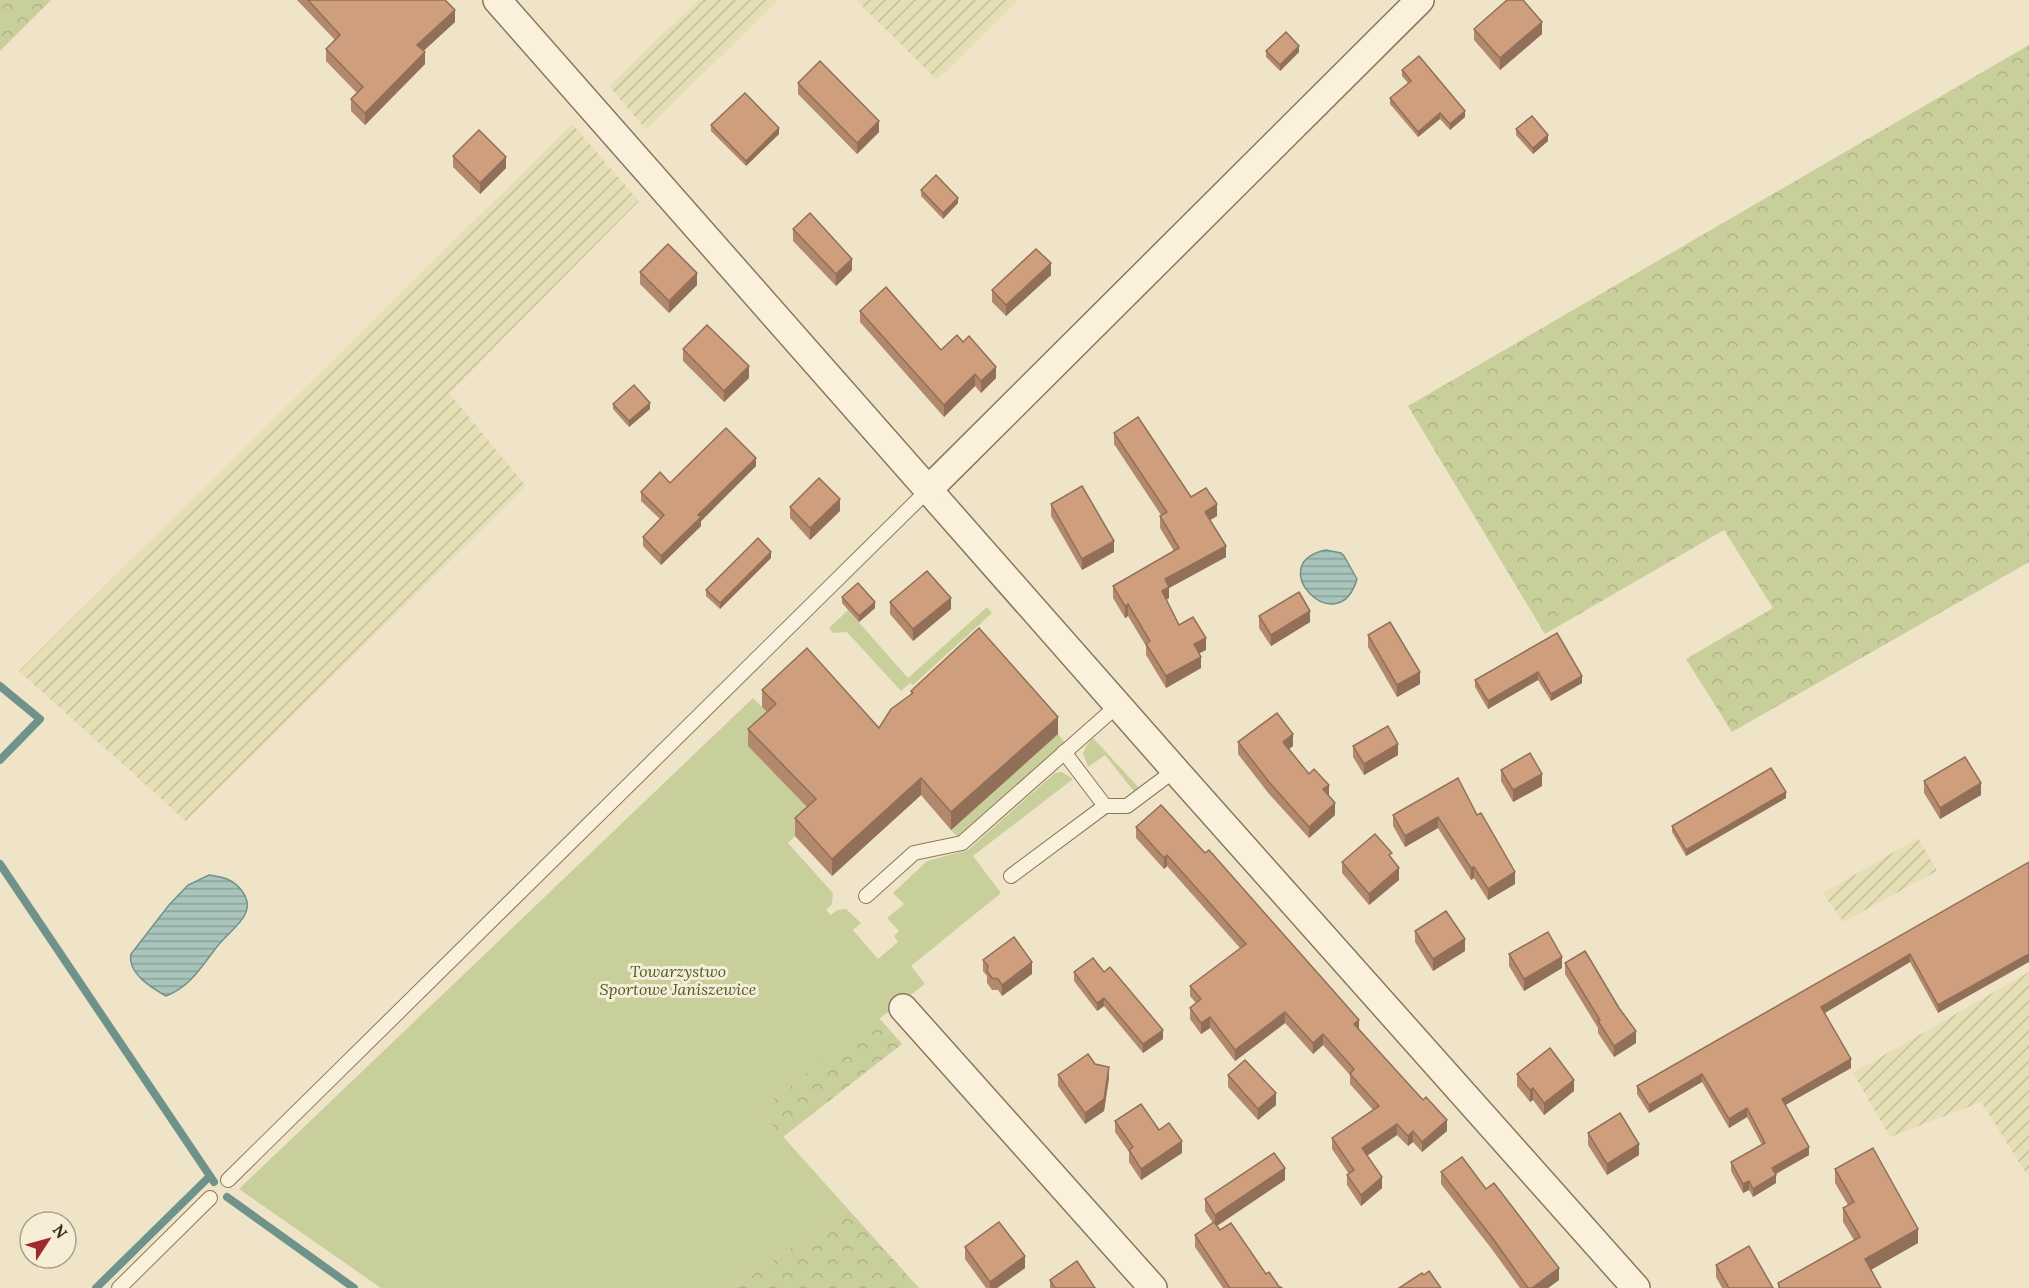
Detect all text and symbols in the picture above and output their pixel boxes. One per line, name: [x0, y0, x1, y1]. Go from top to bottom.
park label: Towarzystwo Sportowe Janiszewice: [599, 961, 757, 999]
north arrow: [18, 1210, 78, 1270]
text: N: [48, 1220, 72, 1242]

